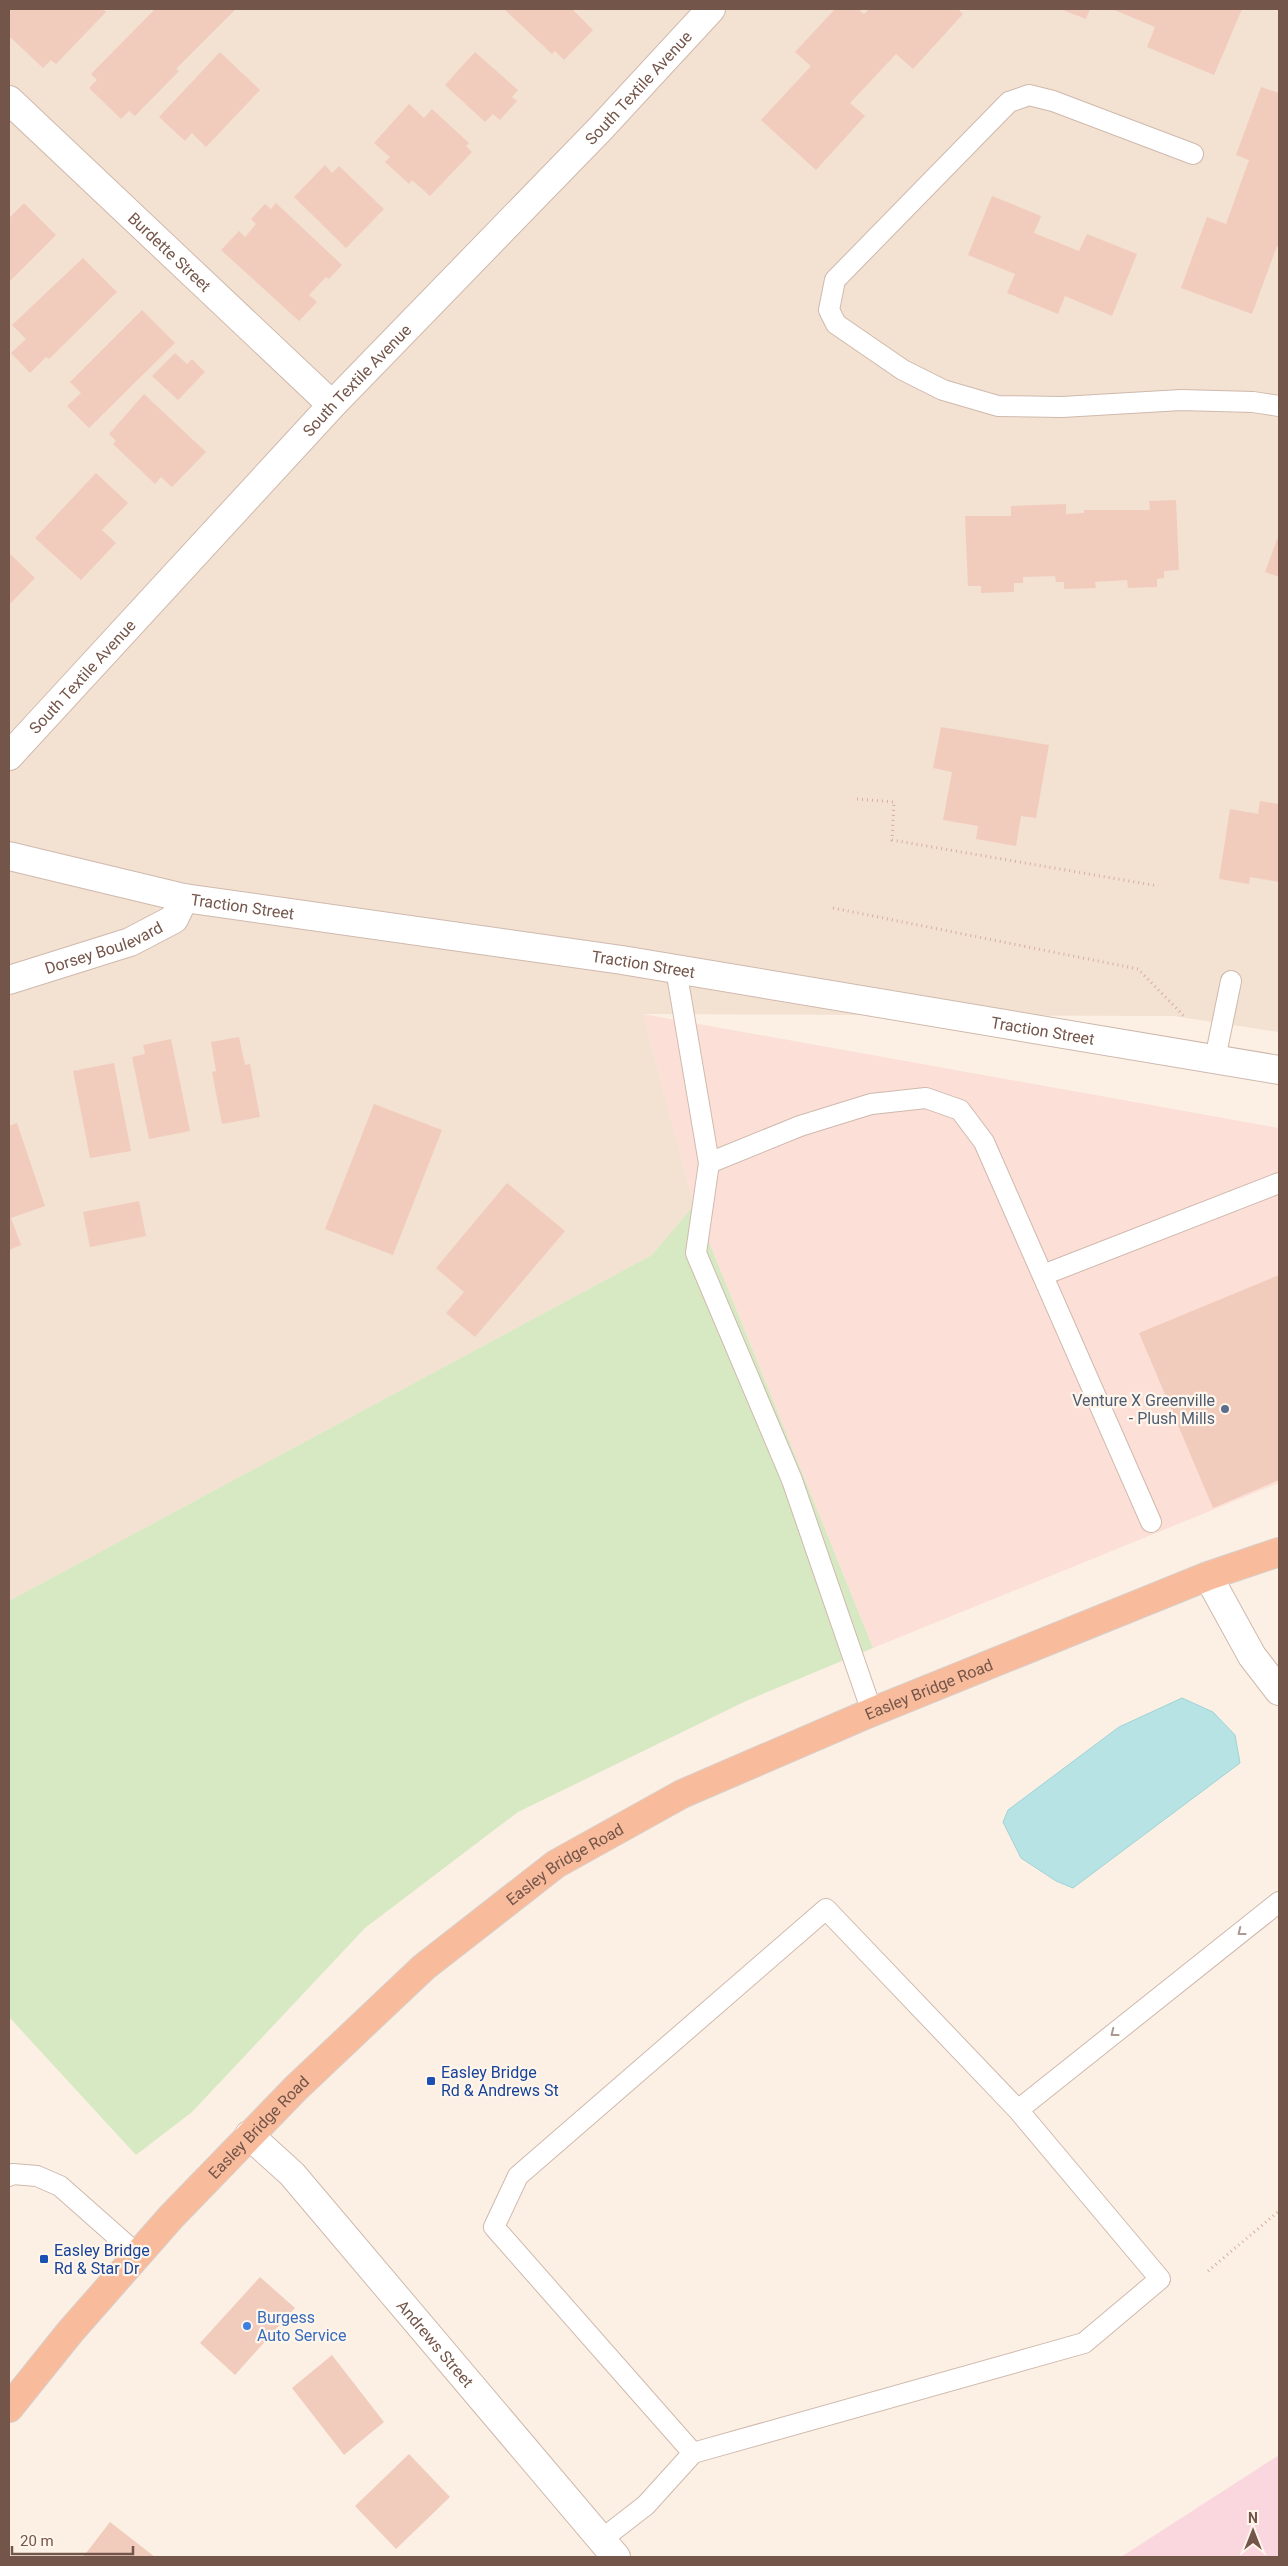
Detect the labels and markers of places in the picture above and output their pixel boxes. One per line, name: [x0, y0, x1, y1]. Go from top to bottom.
place label: Venture X Greenville - Plush Mills: [1072, 1391, 1215, 1428]
marker: Venture X Greenville - Plush Mills: [1219, 1403, 1231, 1415]
place label: Easley Bridge Rd & Andrews St: [441, 2063, 559, 2100]
marker: Easley Bridge Rd & Andrews St: [425, 2075, 437, 2087]
place label: Easley Bridge Rd & Star Dr: [54, 2241, 150, 2278]
marker: Easley Bridge Rd & Star Dr: [38, 2253, 50, 2265]
place label: Burgess Auto Service: [257, 2308, 346, 2345]
marker: Burgess Auto Service: [241, 2320, 253, 2332]

